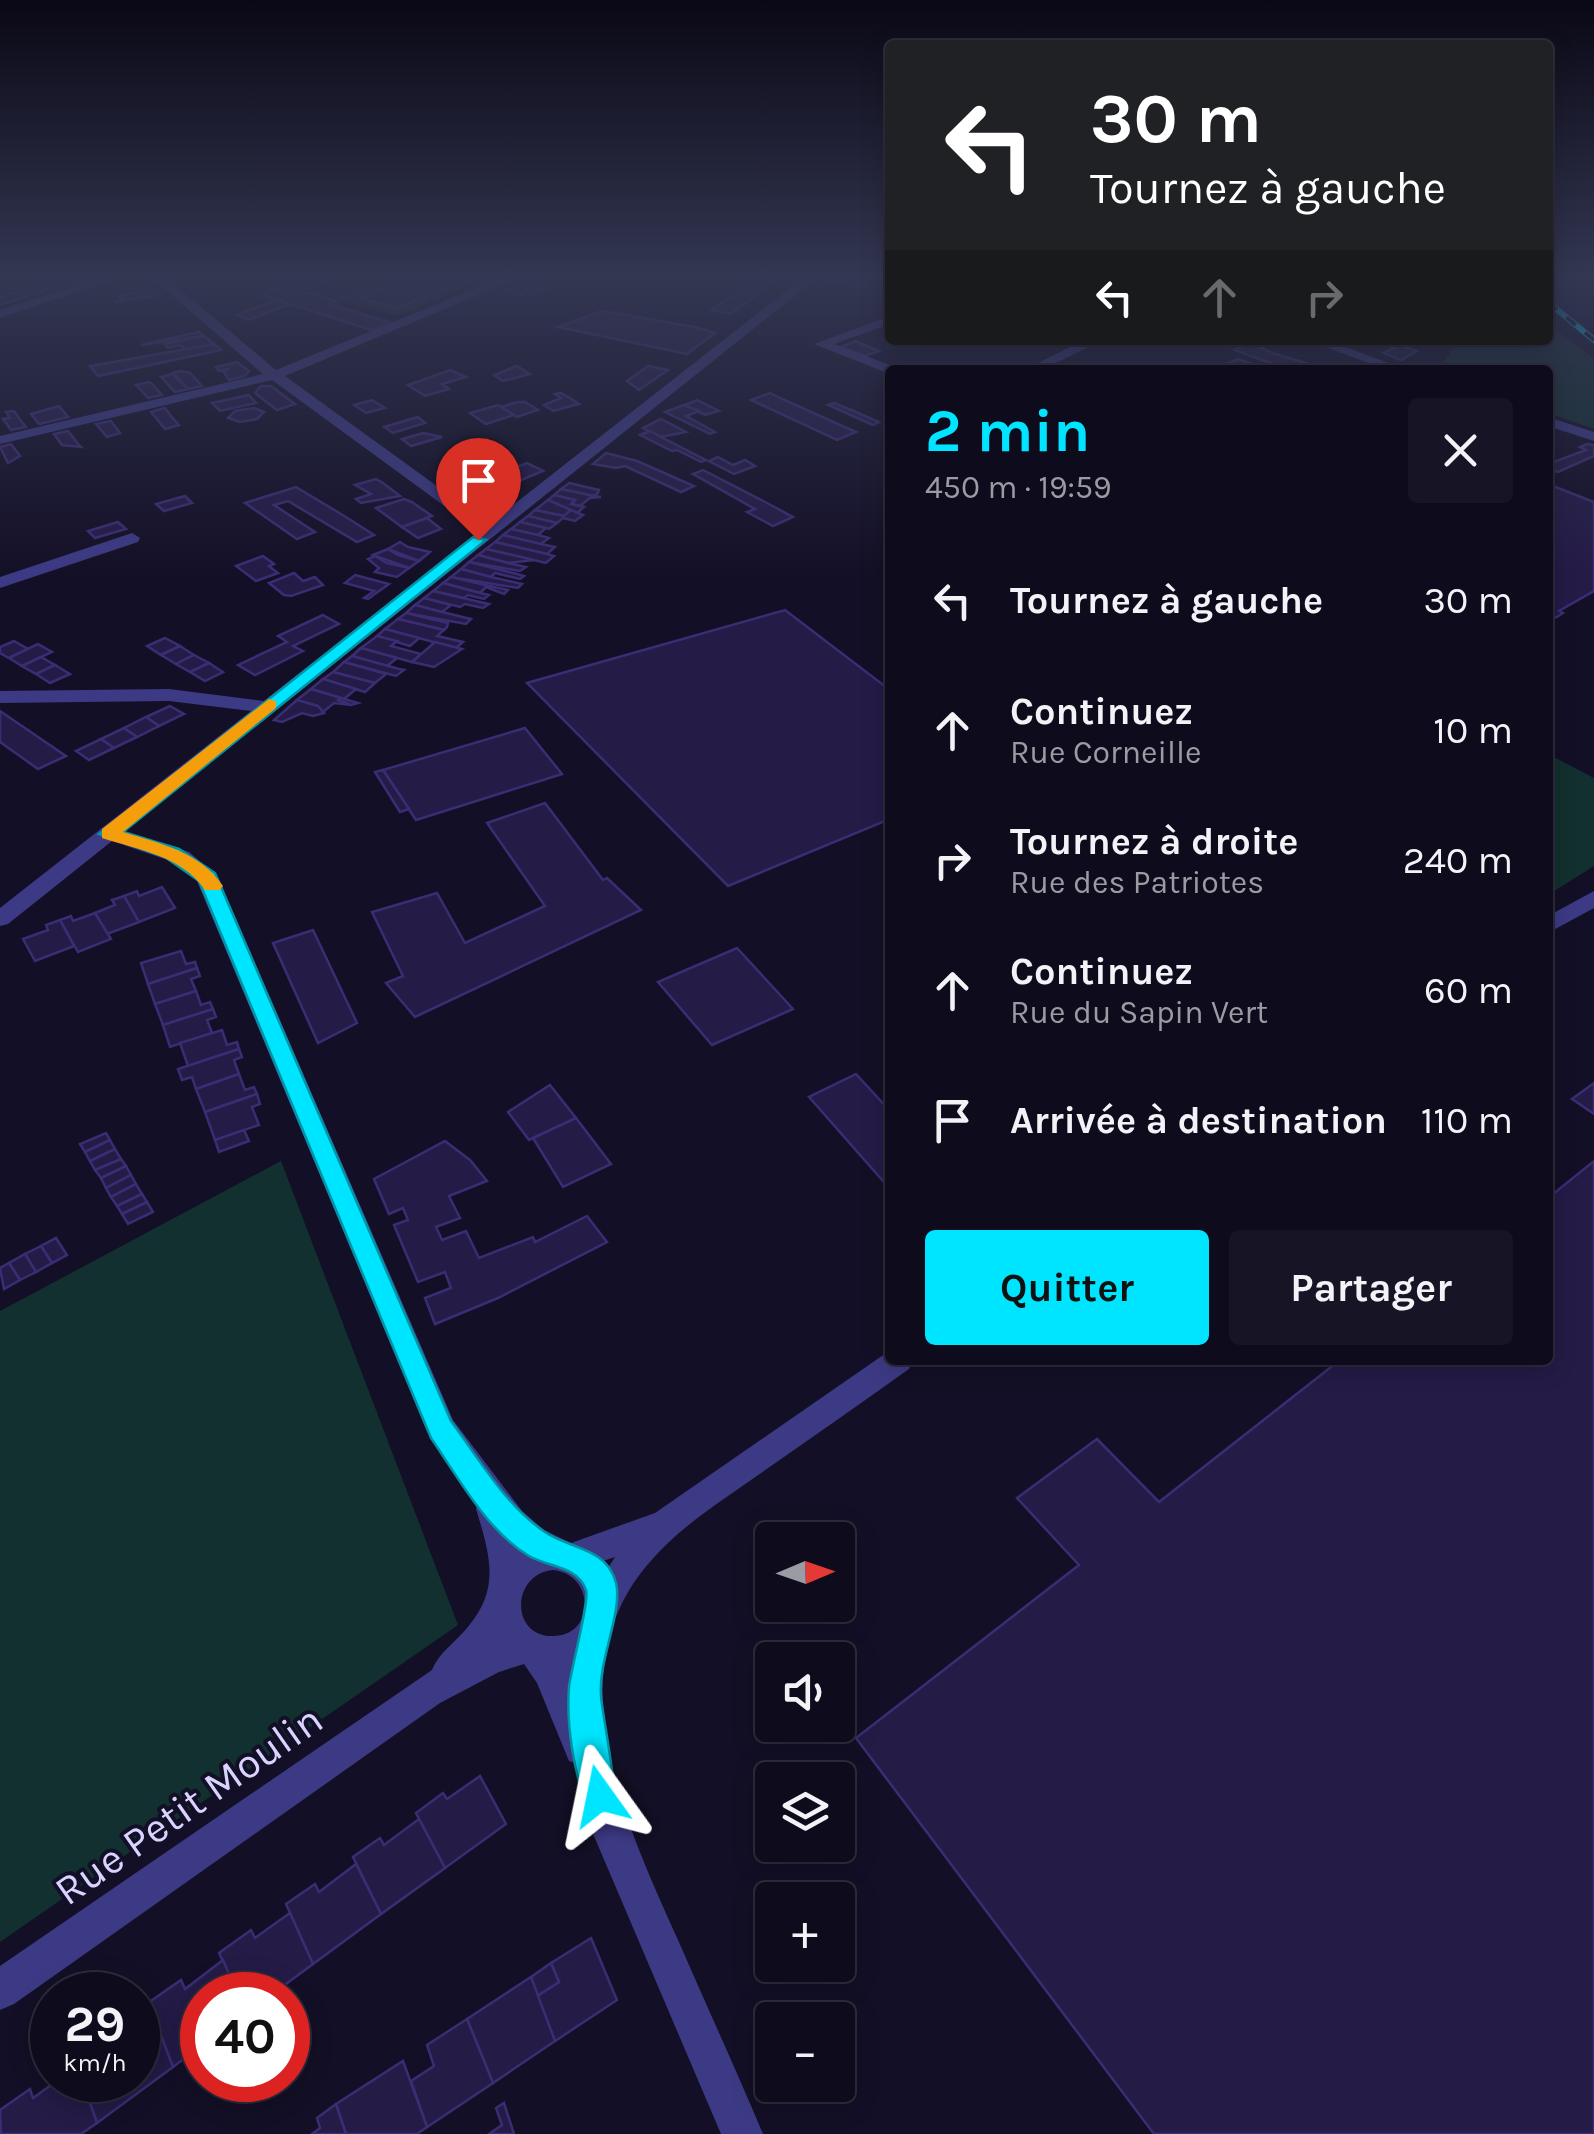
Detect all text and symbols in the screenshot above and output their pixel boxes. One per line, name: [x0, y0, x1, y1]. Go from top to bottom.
text: 30 m: [1090, 78, 1262, 160]
icon: left: [925, 80, 1055, 210]
text: Tournez à gauche: [1090, 162, 1446, 214]
icon: left: [1087, 270, 1142, 325]
icon: ahead: [1192, 270, 1247, 325]
icon: right: [1297, 270, 1352, 325]
text: 2 min: [925, 396, 1090, 466]
button: close: [1408, 398, 1513, 503]
pin: [436, 438, 521, 541]
icon: arrive: [451, 453, 506, 508]
text: 450 m · 19:59: [925, 469, 1112, 506]
icon: left: [925, 573, 980, 628]
text: Tournez à gauche: [1010, 578, 1323, 623]
text: 30 m: [1423, 578, 1513, 623]
text: Continuez: [1010, 689, 1193, 734]
icon: ahead: [925, 703, 980, 758]
text: 10 m: [1433, 708, 1513, 753]
text: Rue Corneille: [1010, 734, 1201, 771]
text: Tournez à droite: [1010, 819, 1298, 864]
icon: right: [925, 833, 980, 888]
text: 240 m: [1403, 838, 1513, 883]
text: Rue des Patriotes: [1010, 864, 1264, 901]
text: Continuez: [1010, 949, 1193, 994]
icon: ahead: [925, 963, 980, 1018]
text: 60 m: [1424, 968, 1513, 1013]
text: Rue du Sapin Vert: [1010, 994, 1268, 1031]
icon: arrive: [925, 1093, 980, 1148]
text: Arrivée à destination: [1010, 1098, 1387, 1143]
text: 110 m: [1421, 1098, 1513, 1143]
button: Quitter: [925, 1230, 1209, 1345]
button: Partager: [1229, 1230, 1513, 1345]
north arrow: [755, 1522, 855, 1622]
map controls: [755, 1522, 855, 2102]
button: sound: [755, 1642, 855, 1742]
street label: Rue Petit Moulin: [45, 1694, 332, 1916]
position arrow: [548, 1744, 652, 1848]
button: layers: [755, 1762, 855, 1862]
button: +: [755, 1882, 855, 1982]
speed limit sign: 40: [180, 1972, 310, 2102]
text: 29: [65, 1995, 125, 2054]
button: −: [755, 2002, 855, 2102]
text: km/h: [63, 2048, 127, 2077]

